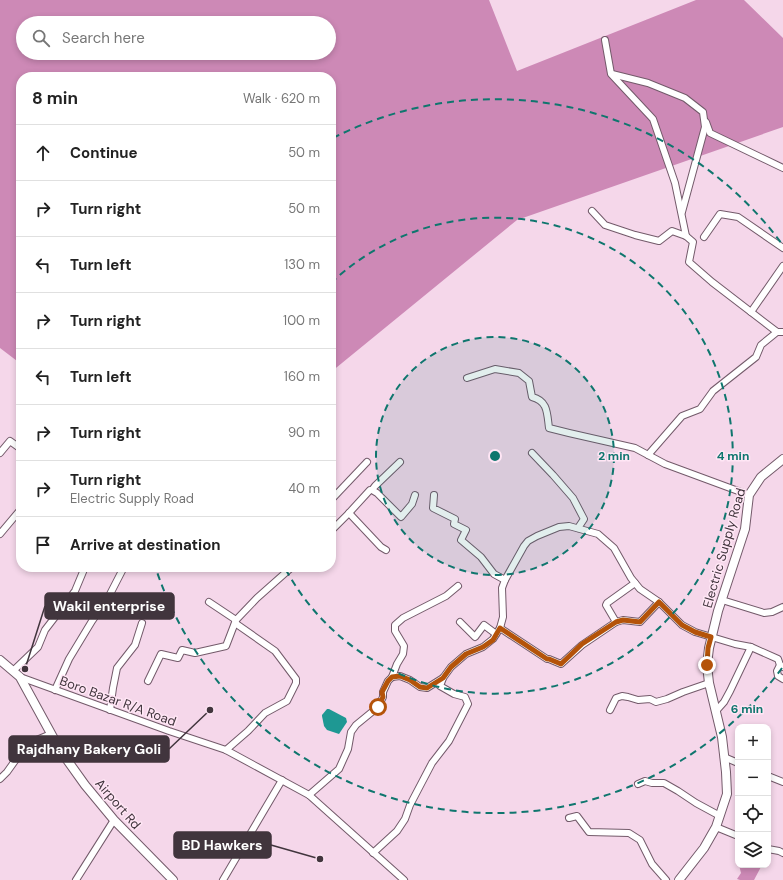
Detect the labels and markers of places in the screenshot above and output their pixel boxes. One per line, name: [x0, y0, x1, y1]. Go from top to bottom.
centre of rings: [488, 449, 502, 463]
callout: Wakil enterprise: [45, 593, 174, 619]
callout: Rajdhany Bakery Goli: [9, 736, 169, 762]
callout: BD Hawkers: [174, 832, 271, 858]

